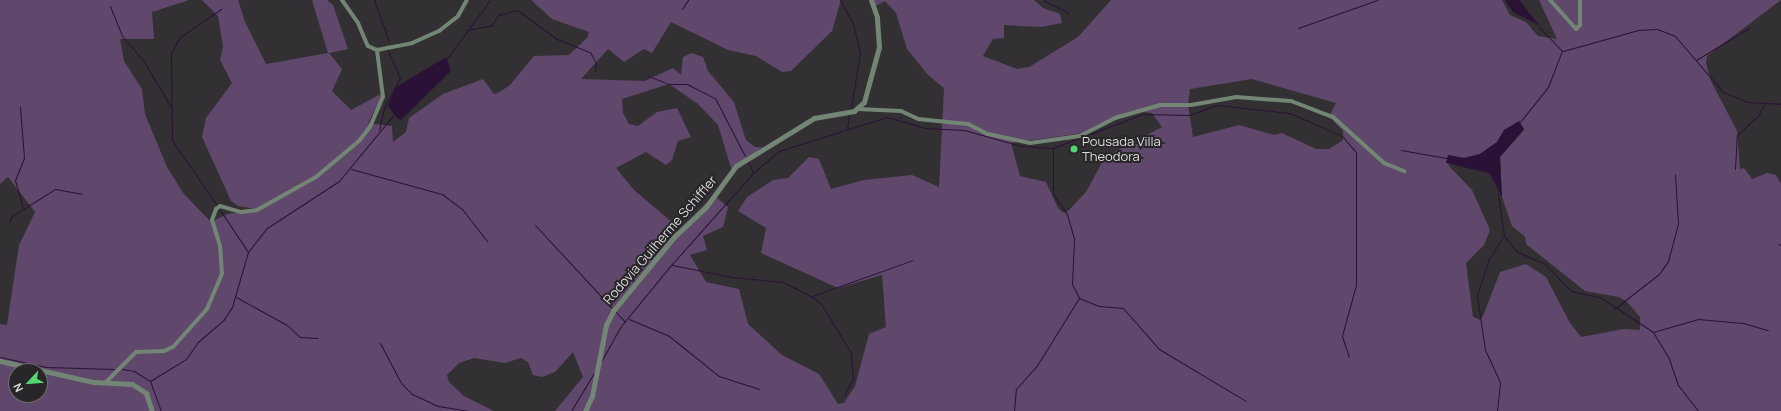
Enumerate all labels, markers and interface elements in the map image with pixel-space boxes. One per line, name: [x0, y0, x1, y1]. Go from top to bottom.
place label: Pousada Villa Theodora: [1082, 134, 1161, 165]
marker: Pousada Villa Theodora: [1069, 144, 1079, 154]
street label: Rodovia Guilherme Schiffler: [600, 173, 720, 307]
north arrow: [8, 363, 48, 403]
text: N: [9, 381, 26, 395]

